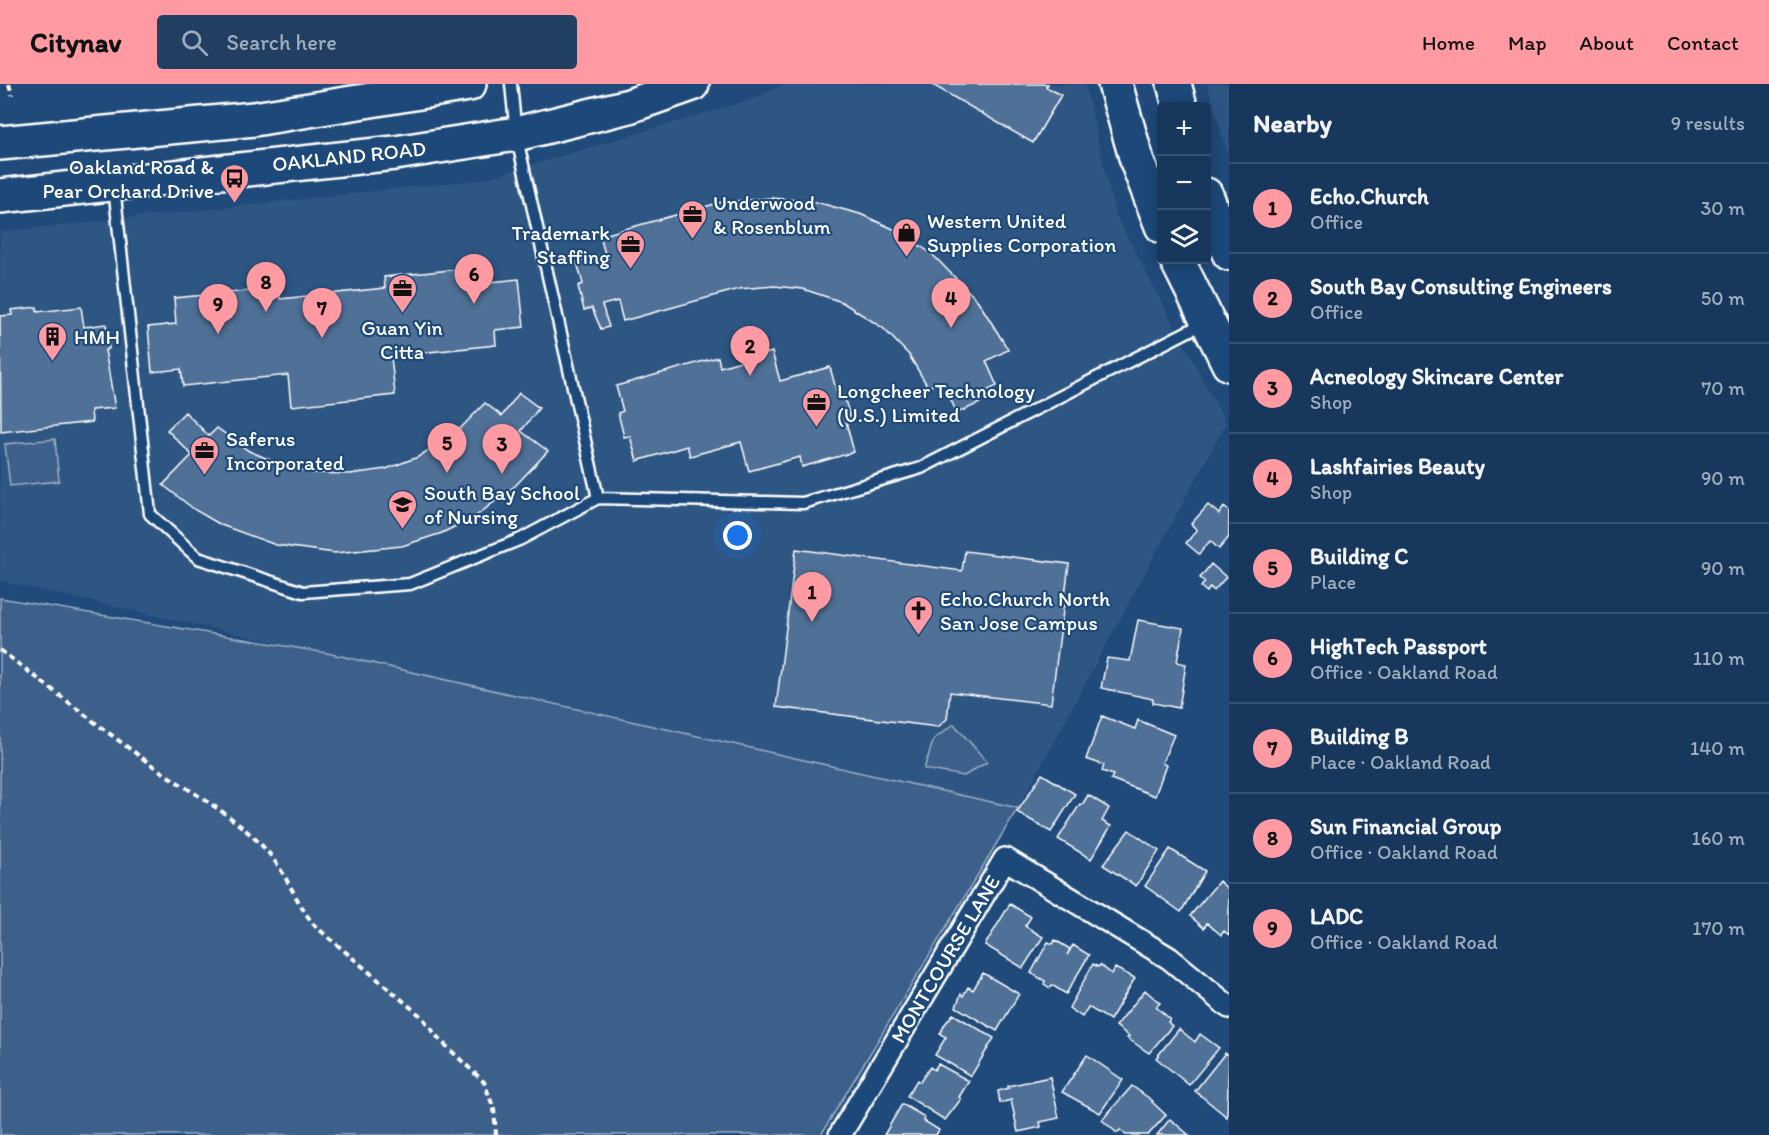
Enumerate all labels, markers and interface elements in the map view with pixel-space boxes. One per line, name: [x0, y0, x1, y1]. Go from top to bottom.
search box: [157, 15, 577, 69]
text: Citynav: [30, 25, 121, 59]
icon: search: [178, 26, 211, 59]
text: Search here: [226, 29, 337, 56]
text: Home: [1422, 30, 1475, 55]
text: Map: [1508, 30, 1547, 55]
text: About: [1580, 30, 1634, 55]
text: Contact: [1667, 30, 1739, 55]
map controls: [1157, 102, 1211, 264]
button: +: [1157, 102, 1211, 156]
text: Nearby: [1253, 107, 1332, 139]
text: 9 results: [1671, 111, 1745, 135]
street label: OAKLAND ROAD: [271, 135, 427, 177]
place label: Oakland Road & Pear Orchard Drive: [42, 154, 214, 203]
button: −: [1157, 156, 1211, 210]
bus stop icon: Oakland Road & Pear Orchard Drive: [219, 162, 251, 204]
text: Echo.Church: [1310, 183, 1429, 210]
place label: Underwood & Rosenblum: [713, 190, 831, 239]
text: 1: [1268, 196, 1277, 220]
text: 30 m: [1700, 196, 1745, 220]
office icon: Underwood & Rosenblum: [676, 198, 708, 240]
place label: Western United Supplies Corporation: [927, 208, 1116, 257]
button: layers: [1157, 210, 1211, 264]
text: Office: [1310, 210, 1363, 234]
shop icon: Western United Supplies Corporation: [890, 216, 922, 258]
place label: Trademark Staffing: [512, 220, 610, 269]
office icon: Trademark Staffing: [615, 228, 647, 270]
pin: 6: [454, 254, 494, 304]
pin: 8: [246, 262, 286, 312]
office icon: Guan Yin Citta: [386, 272, 418, 314]
text: South Bay Consulting Engineers: [1310, 273, 1612, 300]
pin: 4: [932, 278, 970, 328]
pin: 9: [198, 284, 238, 334]
text: 2: [1267, 286, 1278, 310]
text: 50 m: [1701, 286, 1745, 310]
pin: 7: [302, 288, 342, 338]
text: Office: [1310, 300, 1363, 324]
place label: Guan Yin Citta: [361, 315, 443, 364]
building icon: HMH: [37, 320, 69, 362]
place label: HMH: [74, 324, 120, 349]
pin: 2: [730, 326, 770, 376]
text: Acneology Skincare Center: [1310, 363, 1563, 390]
text: 3: [1267, 376, 1278, 400]
text: 70 m: [1701, 376, 1745, 400]
place label: Longcheer Technology (U.S.) Limited: [837, 378, 1035, 427]
office icon: Longcheer Technology (U.S.) Limited: [800, 386, 832, 428]
text: Shop: [1310, 390, 1352, 414]
pin: 5: [428, 424, 466, 473]
pin: 3: [482, 424, 522, 474]
place label: Saferus Incorporated: [226, 426, 345, 475]
office icon: Saferus Incorporated: [189, 434, 221, 476]
text: Lashfairies Beauty: [1310, 453, 1485, 480]
text: 4: [1266, 466, 1279, 490]
text: 90 m: [1701, 466, 1745, 490]
place label: South Bay School of Nursing: [424, 480, 580, 529]
text: Shop: [1310, 480, 1352, 504]
school or university icon: South Bay School of Nursing: [387, 488, 419, 530]
your location: [723, 521, 752, 550]
text: Building C: [1310, 543, 1408, 570]
text: 5: [1267, 556, 1278, 580]
text: 90 m: [1701, 556, 1745, 580]
text: Place: [1310, 570, 1356, 594]
pin: 1: [792, 572, 832, 622]
place label: Echo.Church North San Jose Campus: [940, 586, 1110, 635]
church icon: Echo.Church North San Jose Campus: [903, 594, 935, 636]
text: HighTech Passport: [1310, 633, 1487, 660]
text: 6: [1267, 646, 1278, 670]
text: 110 m: [1693, 646, 1745, 670]
text: Office · Oakland Road: [1310, 660, 1498, 684]
text: Building B: [1310, 723, 1409, 750]
text: 7: [1268, 736, 1277, 760]
text: 140 m: [1690, 736, 1745, 760]
text: Place · Oakland Road: [1310, 750, 1491, 774]
text: Sun Financial Group: [1310, 813, 1501, 840]
text: 8: [1267, 826, 1278, 850]
text: 160 m: [1692, 826, 1745, 850]
text: Office · Oakland Road: [1310, 840, 1498, 864]
street label: MONTCOURSE LANE: [885, 871, 1005, 1047]
text: LADC: [1310, 903, 1363, 930]
text: 9: [1267, 916, 1278, 940]
text: 170 m: [1692, 916, 1745, 940]
text: Office · Oakland Road: [1310, 930, 1498, 954]

